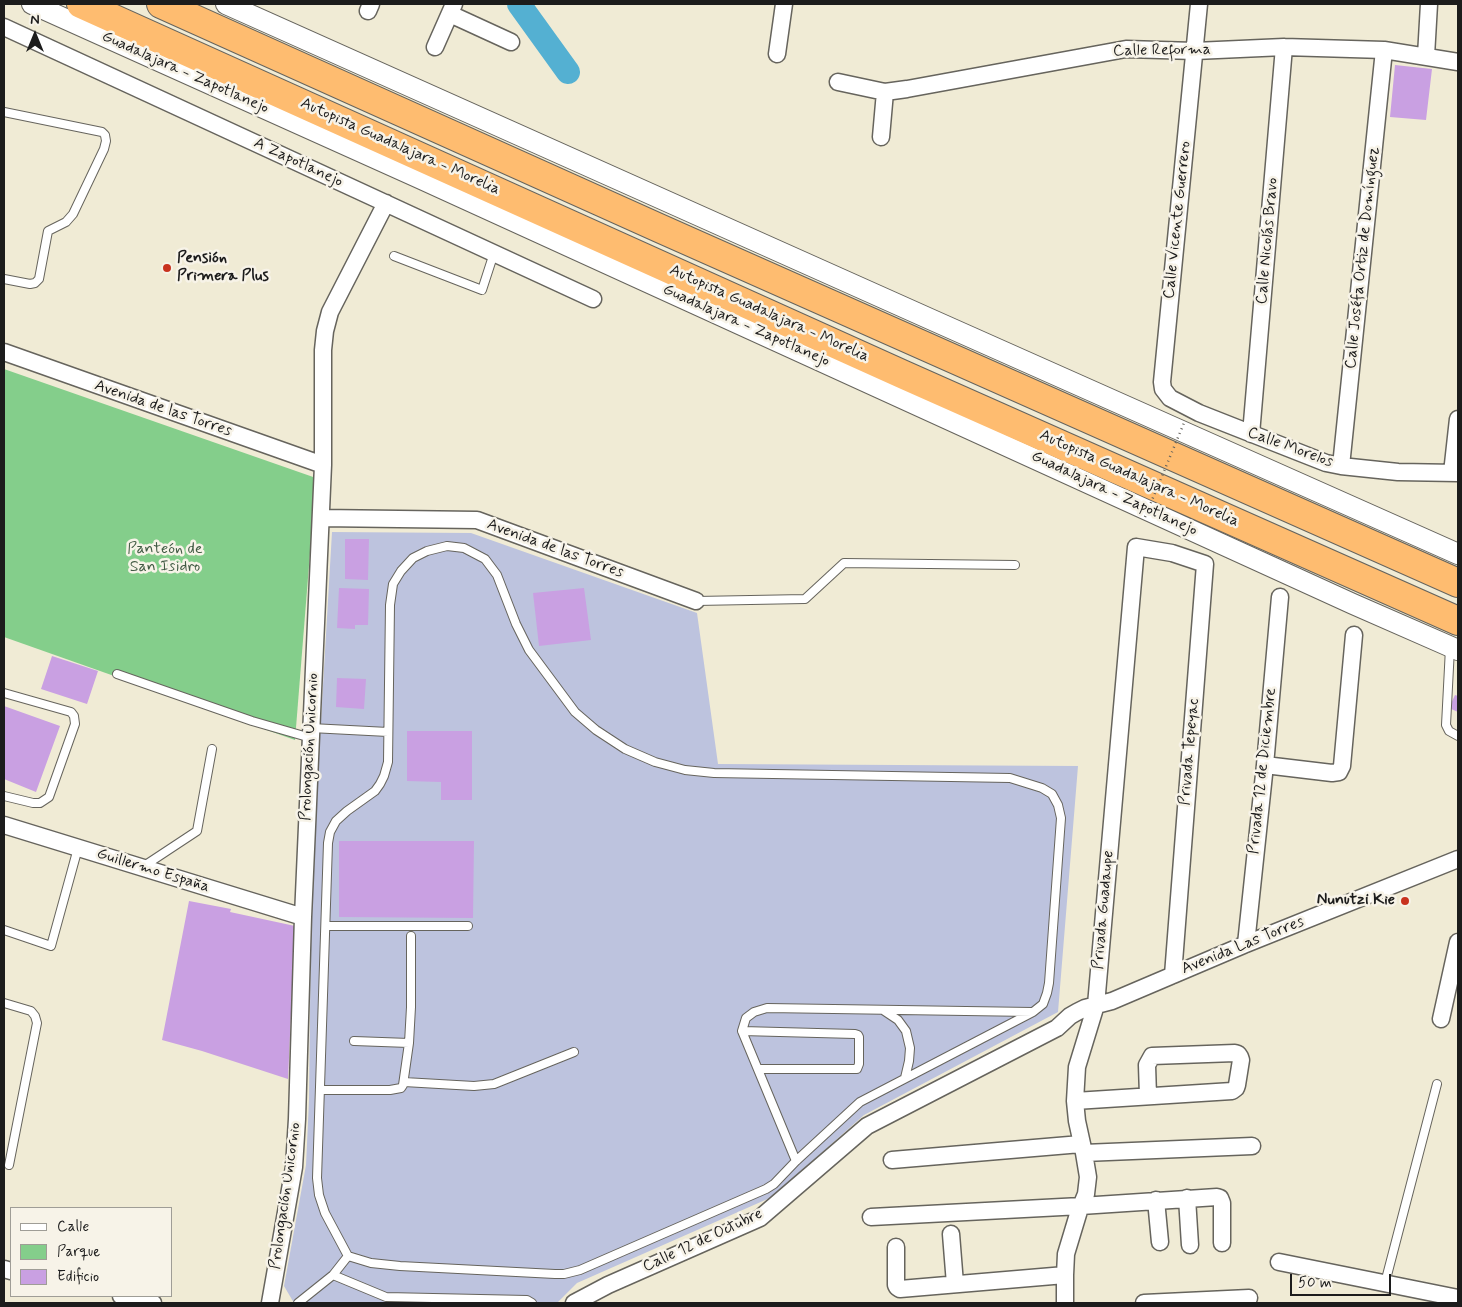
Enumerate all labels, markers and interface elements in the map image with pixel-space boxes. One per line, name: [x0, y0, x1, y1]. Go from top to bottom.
north arrow: [10, 10, 60, 60]
text: N: [30, 11, 40, 29]
street label: Guadalajara - Zapotlanejo: [98, 27, 272, 119]
street label: Calle Reforma: [1113, 41, 1211, 61]
street label: Autopista Guadalajara - Morelia: [297, 94, 503, 200]
street label: A Zapotlanejo: [250, 134, 346, 192]
street label: Calle Vicente Guerrero: [1160, 140, 1196, 300]
street label: Calle Joséfa Ortiz de Domínguez: [1342, 146, 1384, 370]
street label: Calle Nicolás Bravo: [1253, 177, 1283, 305]
place label: Pensión Primera Plus: [177, 249, 269, 287]
street label: Autopista Guadalajara - Morelia: [666, 261, 872, 367]
marker: Pensión Primera Plus: [161, 262, 173, 274]
street label: Guadalajara - Zapotlanejo: [659, 280, 833, 372]
street label: Avenida de las Torres: [92, 376, 234, 442]
street label: Calle Morelos: [1245, 424, 1335, 472]
street label: Autopista Guadalajara - Morelia: [1036, 426, 1242, 532]
street label: Guadalajara - Zapotlanejo: [1028, 447, 1200, 541]
street label: Avenida de las Torres: [484, 515, 626, 583]
park label: Panteón de San Isidro: [127, 540, 203, 578]
street label: Prolongación Unicornio: [297, 673, 323, 821]
street label: Privada 12 de Diciembre: [1245, 687, 1281, 855]
street label: Privada Tepeyac: [1176, 698, 1204, 806]
street label: Guillermo España: [94, 845, 212, 897]
street label: Privada Guadaupe: [1089, 850, 1119, 970]
place label: Nunutzi Kie: [1317, 891, 1395, 911]
marker: Nunutzi Kie: [1399, 895, 1411, 907]
street label: Avenida Las Torres: [1179, 913, 1307, 979]
street label: Prolongación Unicornio: [266, 1121, 306, 1271]
street label: Calle 12 de Octubre: [640, 1205, 766, 1277]
legend: [10, 1207, 172, 1297]
text: Calle: [57, 1217, 89, 1237]
text: Parque: [57, 1242, 100, 1262]
scale bar: [1292, 1264, 1393, 1296]
text: Edificio: [57, 1267, 99, 1287]
text: 50 m: [1298, 1273, 1332, 1293]

